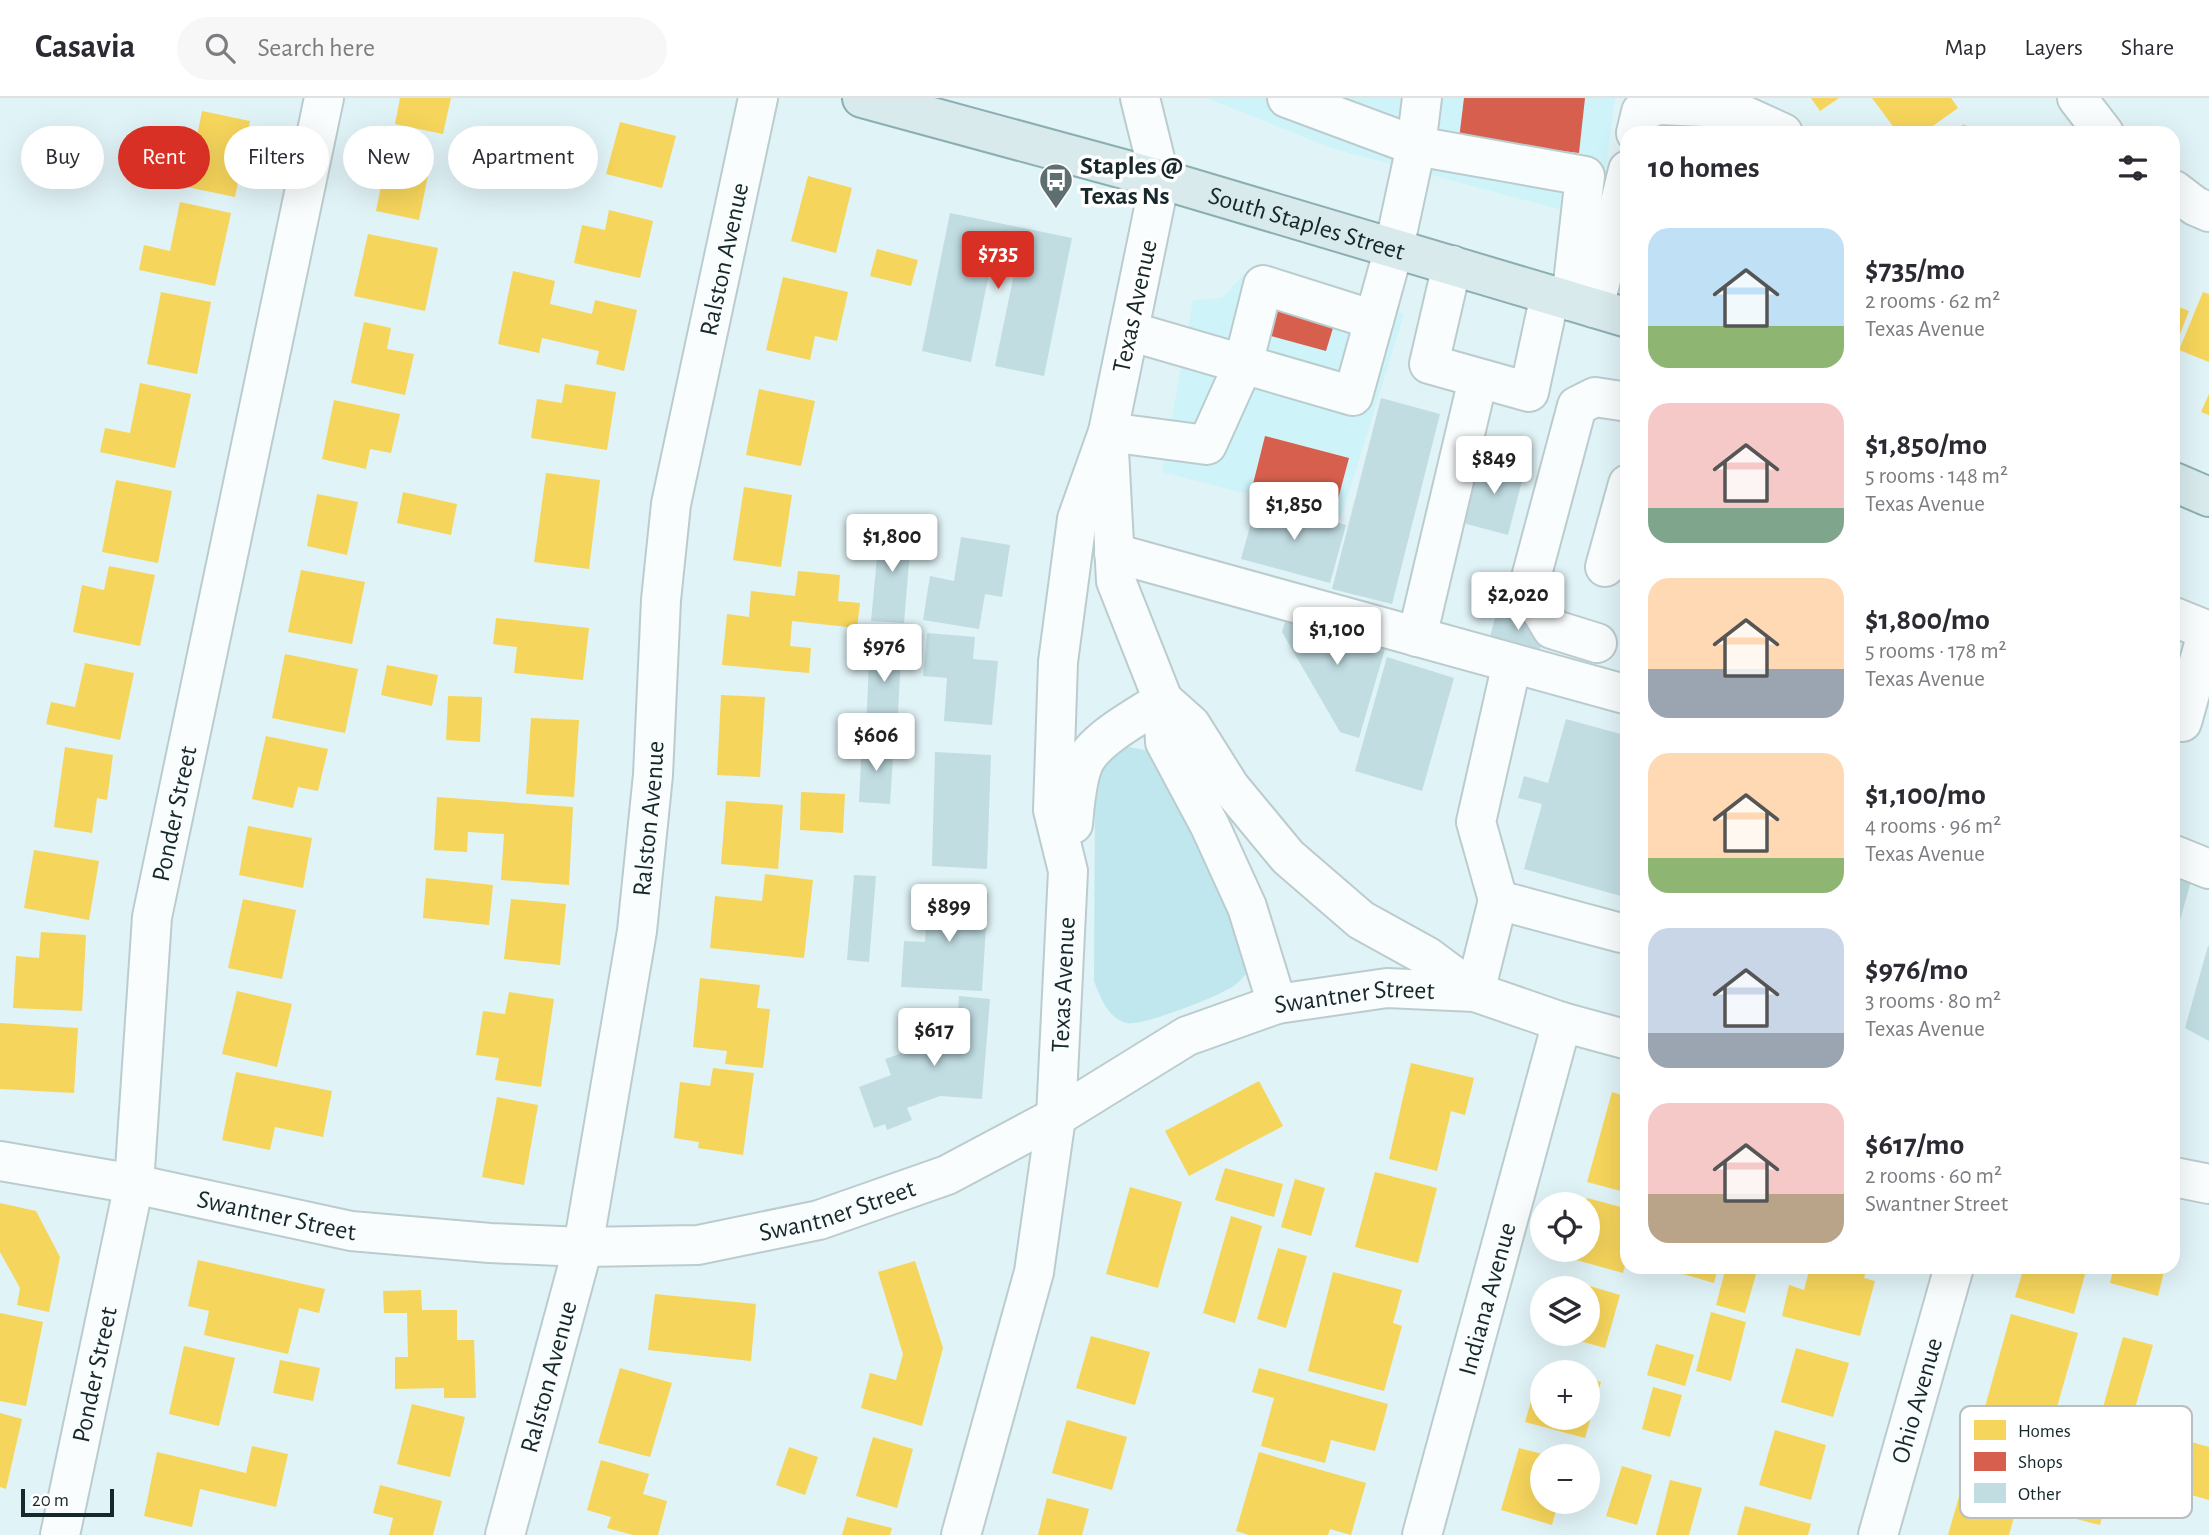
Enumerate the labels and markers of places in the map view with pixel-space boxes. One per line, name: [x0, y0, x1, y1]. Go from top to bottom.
place label: Staples @ Texas Ns: [1080, 153, 1183, 209]
bus stop icon: Staples @ Texas Ns: [1037, 161, 1075, 210]
pin: $735: [957, 232, 1039, 291]
pin: $849: [1453, 436, 1535, 496]
pin: $1,850: [1237, 482, 1351, 542]
pin: $1,800: [835, 514, 949, 574]
pin: $2,020: [1461, 573, 1575, 632]
pin: $1,100: [1280, 608, 1394, 667]
pin: $976: [843, 624, 925, 684]
pin: $606: [835, 714, 917, 773]
pin: $899: [908, 884, 990, 944]
pin: $617: [893, 1009, 975, 1068]

